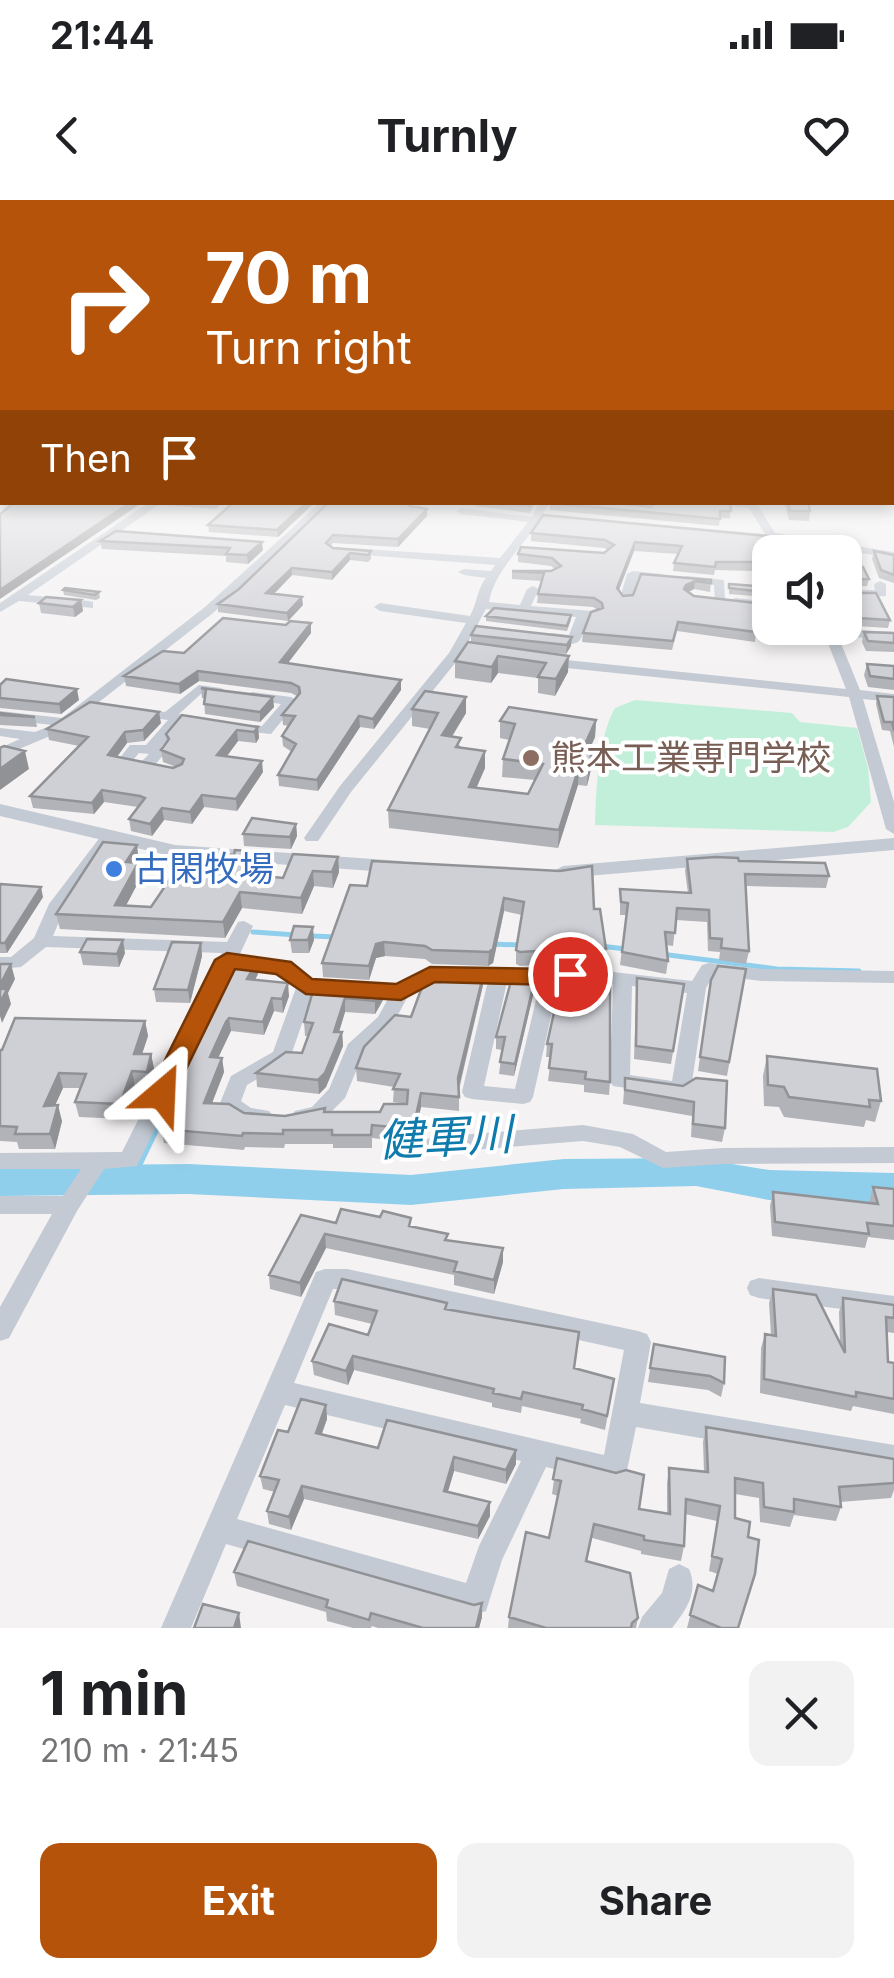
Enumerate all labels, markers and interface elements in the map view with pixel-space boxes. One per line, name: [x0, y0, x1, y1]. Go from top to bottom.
text: 21:44: [50, 12, 154, 58]
icon: back: [40, 108, 95, 163]
text: Turnly: [376, 108, 518, 163]
icon: heart: [799, 108, 854, 163]
text: 70 m: [205, 235, 372, 320]
icon: right: [40, 240, 170, 370]
text: Turn right: [205, 320, 412, 375]
icon: arrive: [152, 430, 207, 485]
text: Then: [40, 435, 132, 481]
map controls: [752, 535, 862, 645]
button: sound: [752, 535, 862, 645]
place label: 熊本工業専門学校: [551, 736, 831, 778]
marker: 熊本工業専門学校: [520, 747, 542, 769]
place label: 古閑牧場: [134, 847, 274, 889]
marker: 古閑牧場: [103, 858, 125, 880]
pin: [528, 932, 613, 1017]
icon: arrive: [543, 947, 598, 1002]
position arrow: [110, 1042, 214, 1146]
water label: 健軍川: [376, 1105, 518, 1167]
text: 1 min: [40, 1657, 188, 1729]
button: close: [749, 1661, 854, 1766]
text: 210 m · 21:45: [40, 1731, 239, 1770]
button: Exit: [40, 1843, 437, 1958]
button: Share: [457, 1843, 854, 1958]

